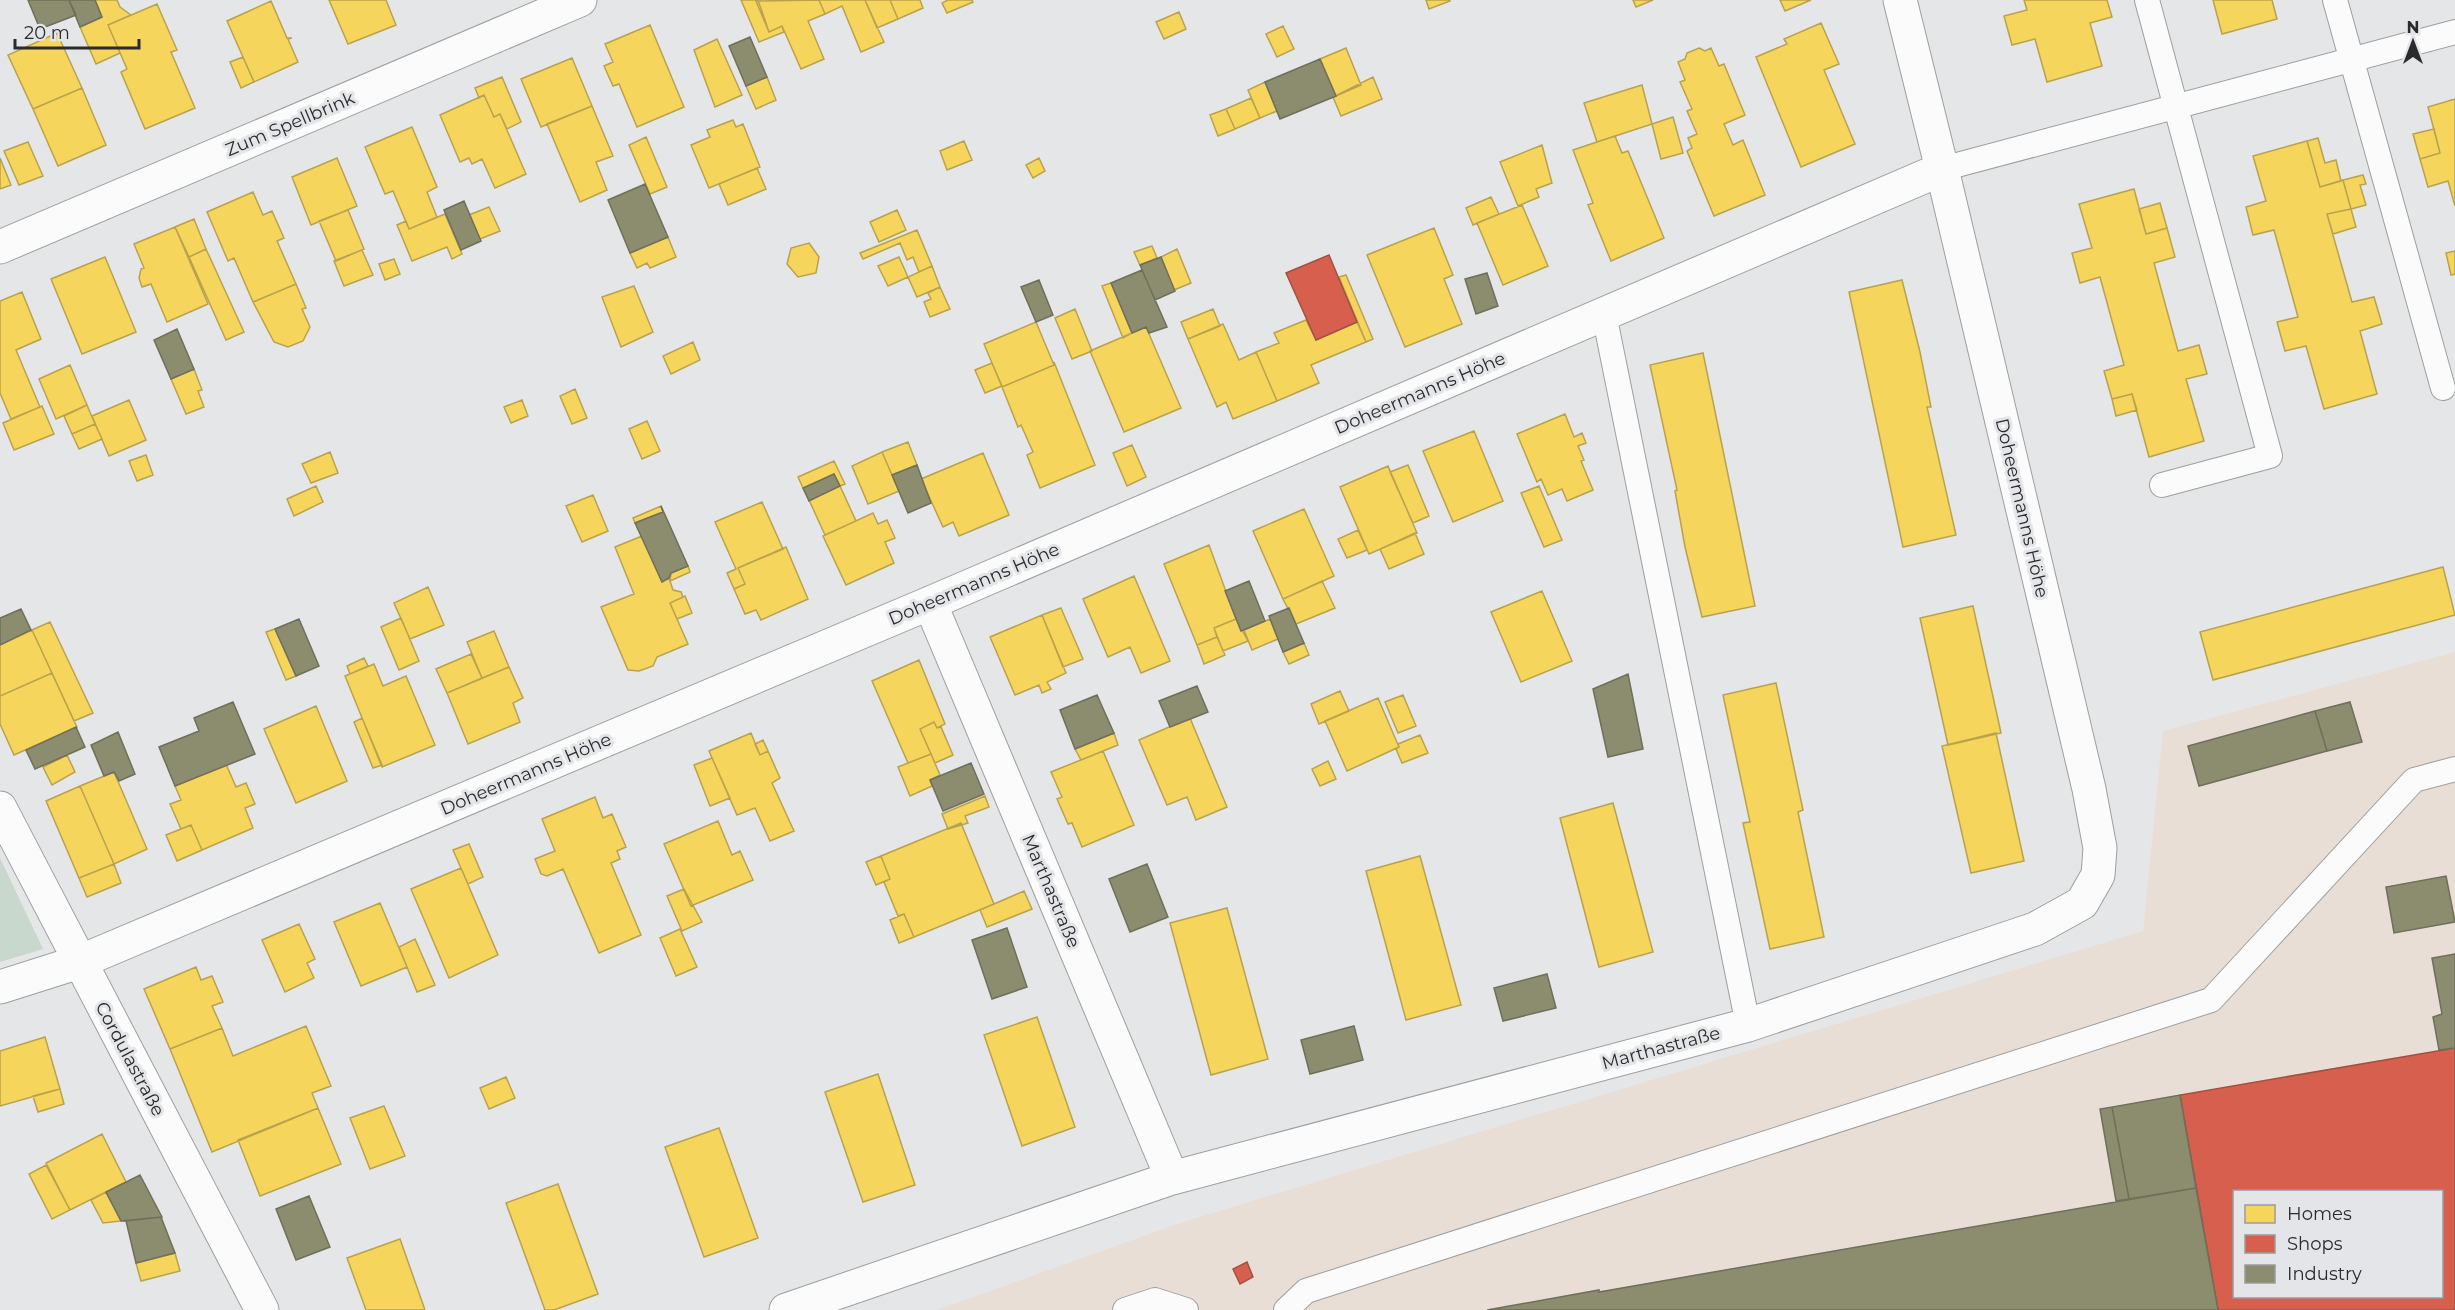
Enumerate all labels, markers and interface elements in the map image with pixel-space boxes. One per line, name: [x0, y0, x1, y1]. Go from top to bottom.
scale bar: [15, 12, 140, 50]
north arrow: [2383, 12, 2443, 72]
text: N: [2407, 18, 2419, 37]
text: 20 m: [24, 22, 70, 44]
street label: Zum Spellbrink: [222, 87, 358, 161]
street label: Doheermanns Höhe: [1331, 347, 1509, 439]
street label: Doheermanns Höhe: [1991, 416, 2053, 600]
street label: Doheermanns Höhe: [885, 538, 1063, 630]
street label: Doheermanns Höhe: [437, 728, 615, 820]
street label: Marthastraße: [1017, 831, 1085, 951]
street label: Cordulastraße: [91, 998, 169, 1120]
street label: Marthastraße: [1599, 1022, 1723, 1074]
legend: [2233, 1190, 2443, 1298]
text: Homes: [2287, 1203, 2352, 1225]
text: Shops: [2287, 1233, 2343, 1255]
text: Industry: [2287, 1263, 2362, 1285]

